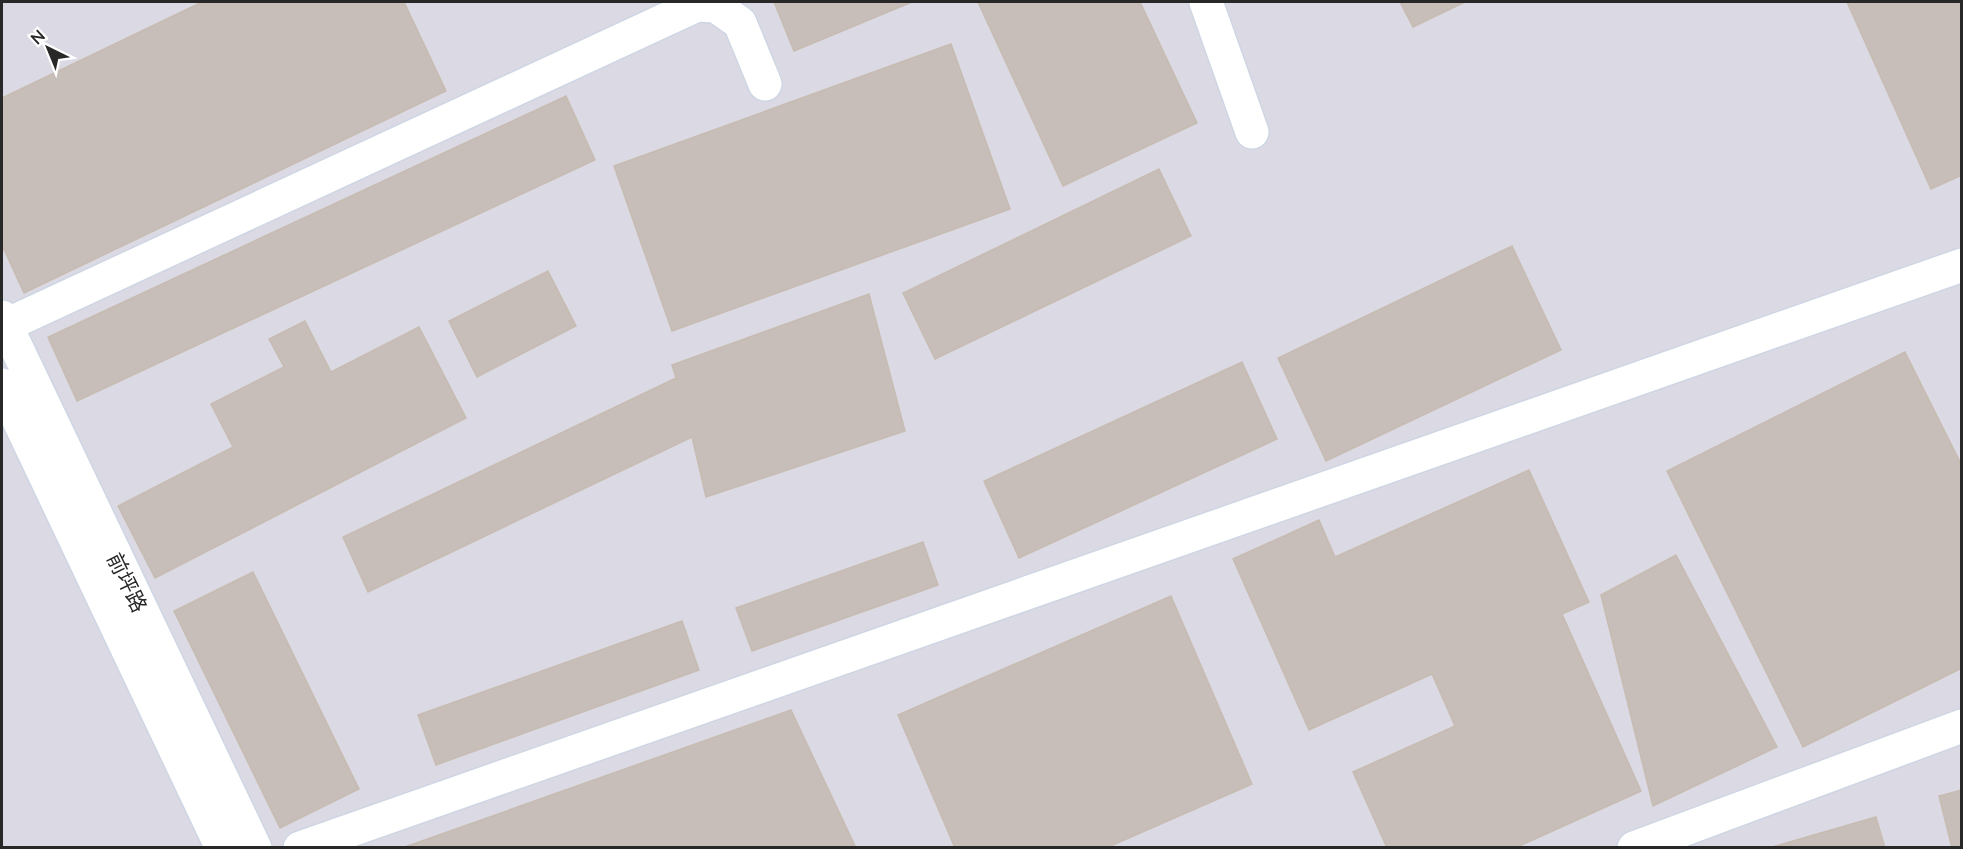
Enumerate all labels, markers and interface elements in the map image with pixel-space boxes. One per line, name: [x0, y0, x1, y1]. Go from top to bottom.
north arrow: [18, 18, 78, 78]
text: N: [26, 26, 48, 48]
street label: 前坪路: [103, 548, 153, 616]

